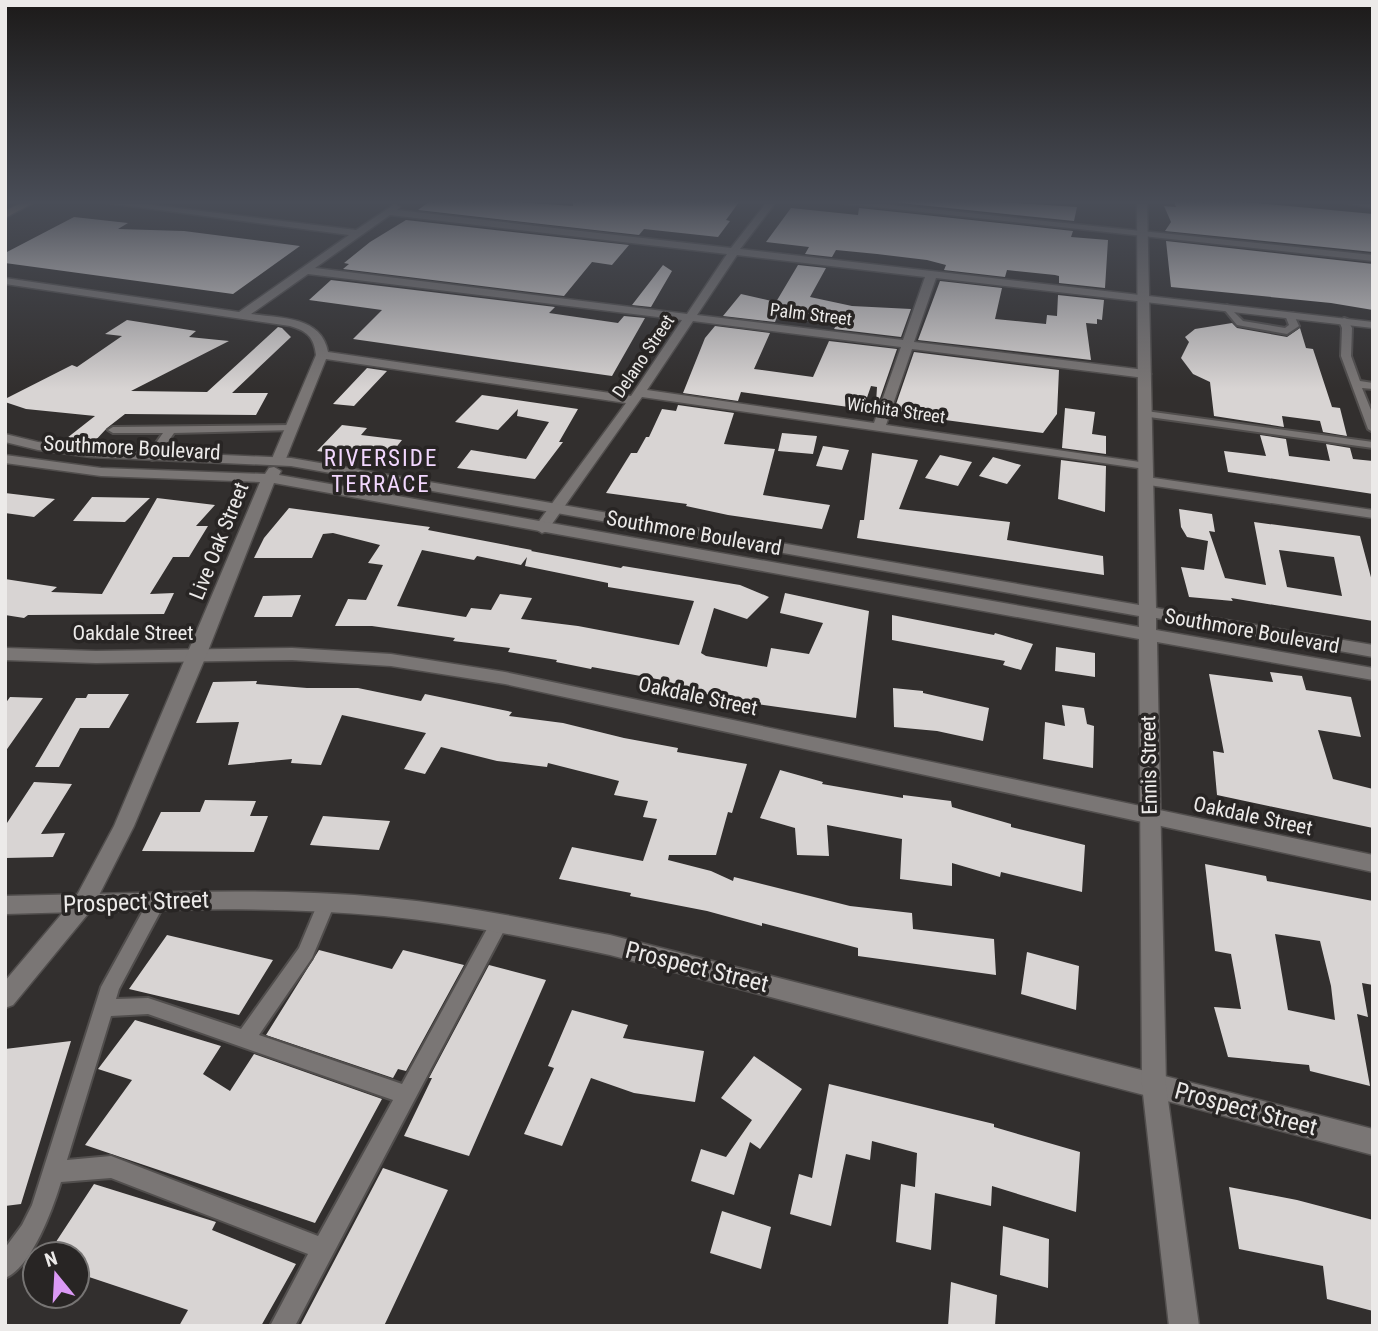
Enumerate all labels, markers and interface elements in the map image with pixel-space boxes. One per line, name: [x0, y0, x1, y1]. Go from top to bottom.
street label: Palm Street: [769, 299, 853, 329]
street label: Delano Street: [608, 311, 678, 401]
street label: Wichita Street: [845, 393, 947, 427]
street label: Southmore Boulevard: [43, 431, 221, 465]
district label: RIVERSIDE TERRACE: [324, 445, 438, 498]
street label: Live Oak Street: [185, 479, 253, 603]
street label: Southmore Boulevard: [605, 506, 783, 560]
street label: Southmore Boulevard: [1163, 604, 1341, 658]
street label: Oakdale Street: [72, 621, 194, 645]
street label: Oakdale Street: [636, 672, 760, 720]
street label: Ennis Street: [1136, 715, 1162, 815]
street label: Oakdale Street: [1191, 792, 1315, 840]
street label: Prospect Street: [62, 885, 210, 919]
street label: Prospect Street: [623, 936, 771, 998]
street label: Prospect Street: [1172, 1077, 1320, 1141]
north arrow: [21, 1240, 91, 1310]
text: N: [42, 1247, 60, 1272]

